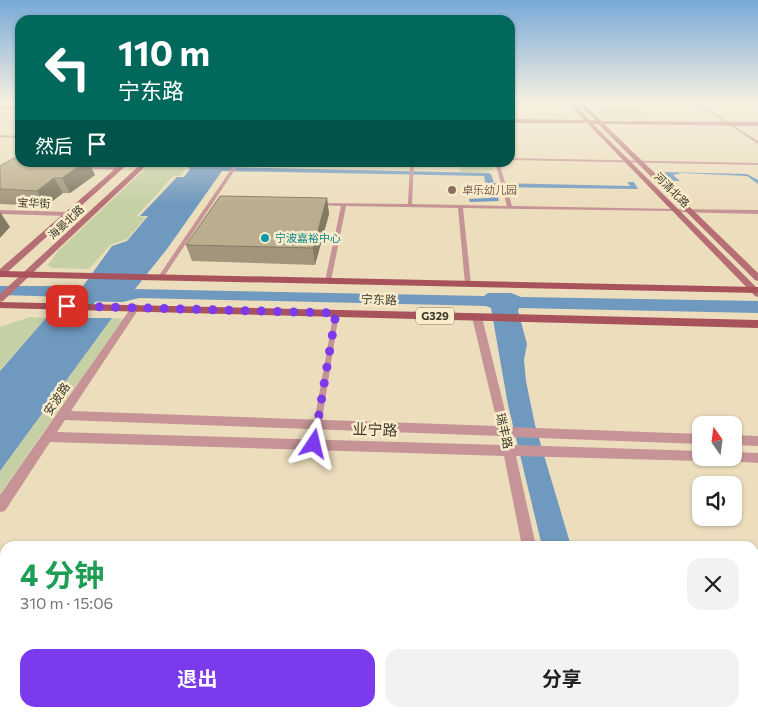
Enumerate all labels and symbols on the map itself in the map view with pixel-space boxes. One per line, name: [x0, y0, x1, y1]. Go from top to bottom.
street label: 河清北路: [652, 169, 693, 210]
place label: 卓乐幼儿园: [462, 183, 517, 196]
marker: 卓乐幼儿园: [446, 184, 458, 196]
street label: 宝华街: [17, 195, 51, 210]
street label: 海晏北路: [45, 202, 86, 241]
place label: 宁波嘉裕中心: [275, 231, 341, 244]
marker: 宁波嘉裕中心: [259, 232, 271, 244]
pin: [46, 285, 88, 327]
street label: 宁东路: [361, 291, 397, 307]
road number: G329: [416, 308, 454, 324]
street label: 安波路: [40, 380, 72, 417]
street label: 瑞丰路: [494, 412, 516, 450]
north arrow: [692, 416, 742, 466]
position arrow: [287, 417, 339, 469]
street label: 业宁路: [352, 419, 398, 439]

